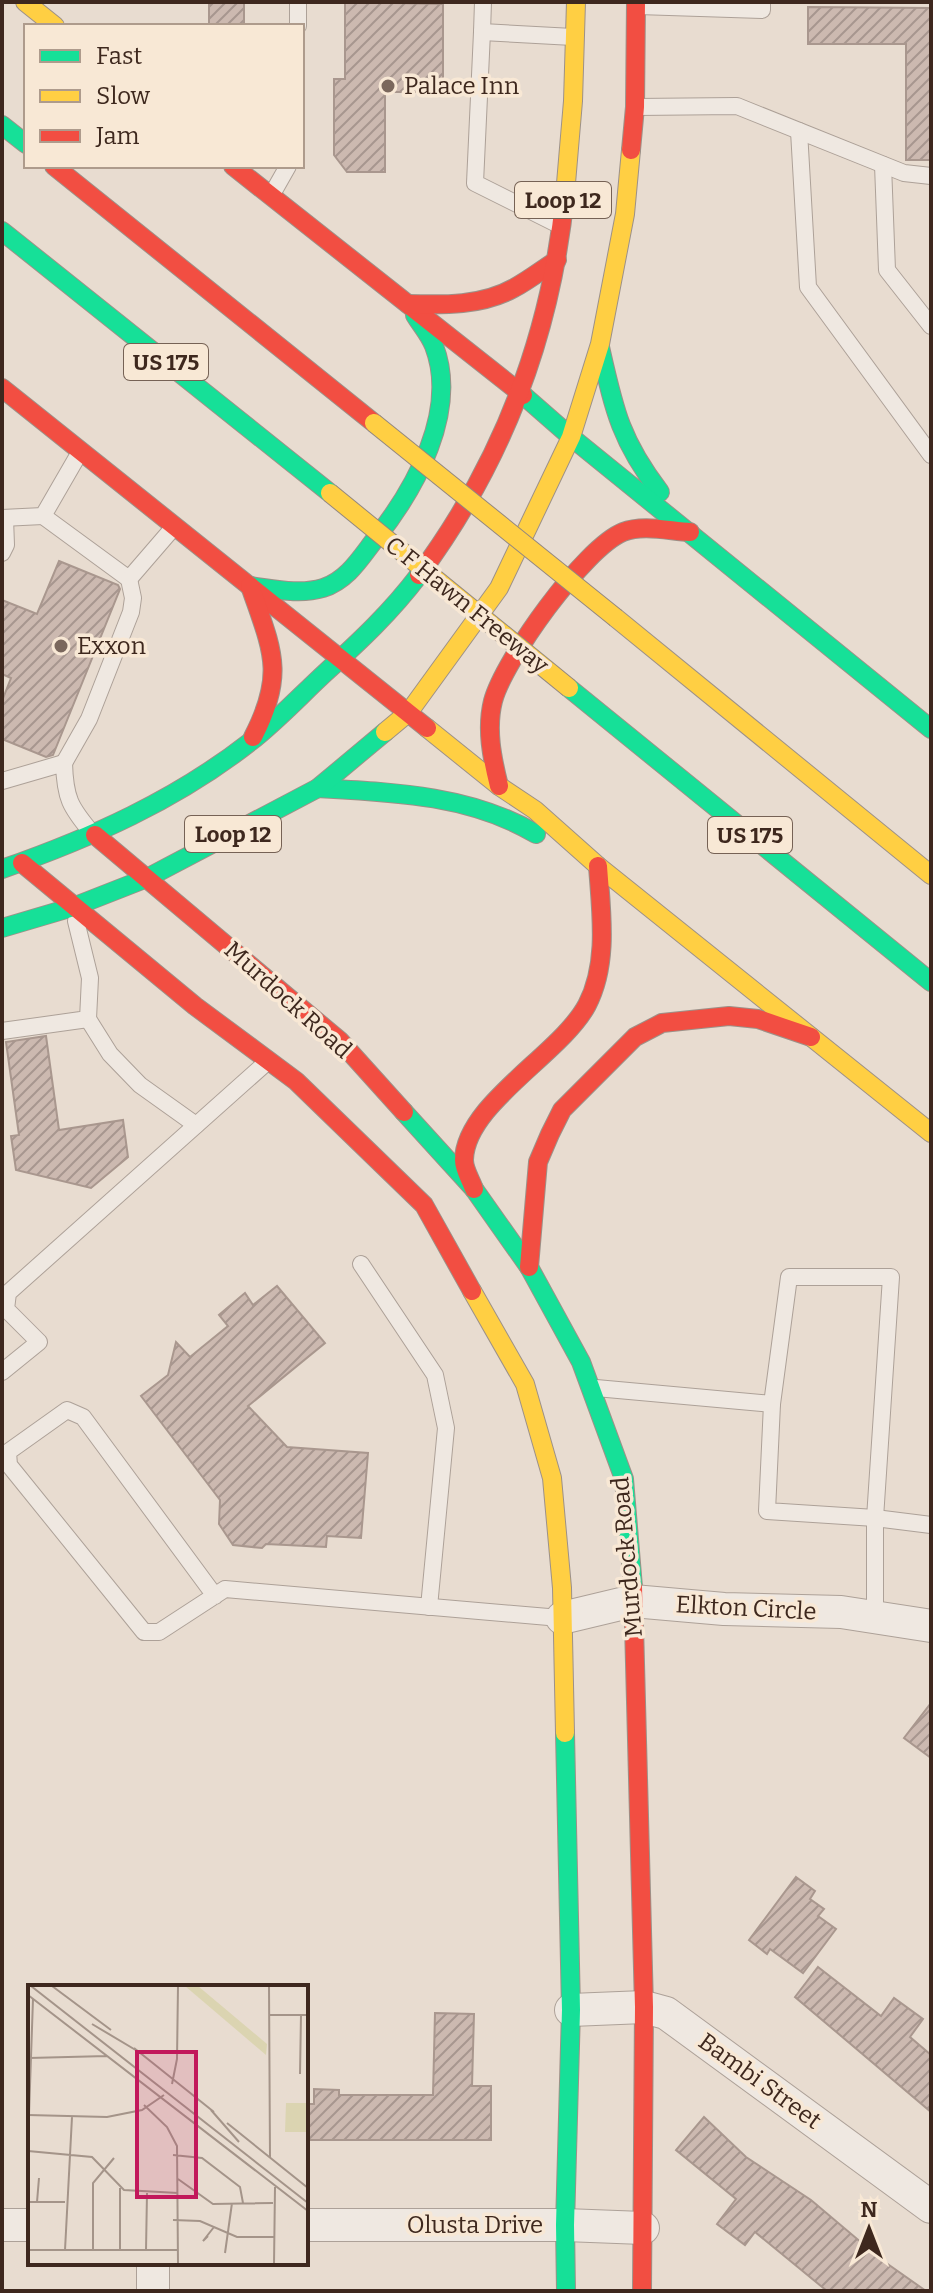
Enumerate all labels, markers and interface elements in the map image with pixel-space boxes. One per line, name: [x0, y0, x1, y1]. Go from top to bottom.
legend: [24, 24, 304, 168]
text: Fast: [96, 42, 142, 70]
place label: Palace Inn: [404, 72, 519, 100]
marker: Palace Inn: [379, 77, 397, 95]
text: Slow: [96, 82, 151, 110]
text: Jam: [95, 122, 140, 150]
road number: Loop 12: [515, 182, 611, 218]
road number: US 175: [124, 344, 208, 380]
street label: C F Hawn Freeway: [380, 531, 554, 680]
place label: Exxon: [77, 632, 146, 660]
marker: Exxon: [52, 637, 70, 655]
road number: Loop 12: [185, 816, 281, 852]
road number: US 175: [708, 817, 792, 853]
street label: Murdock Road: [219, 936, 357, 1064]
street label: Murdock Road: [606, 1476, 648, 1638]
street label: Elkton Circle: [675, 1590, 817, 1626]
inset map: [28, 1985, 308, 2265]
street label: Bambi Street: [693, 2027, 827, 2135]
north arrow: [829, 2189, 909, 2269]
text: N: [861, 2196, 878, 2223]
street label: Olusta Drive: [407, 2211, 543, 2239]

